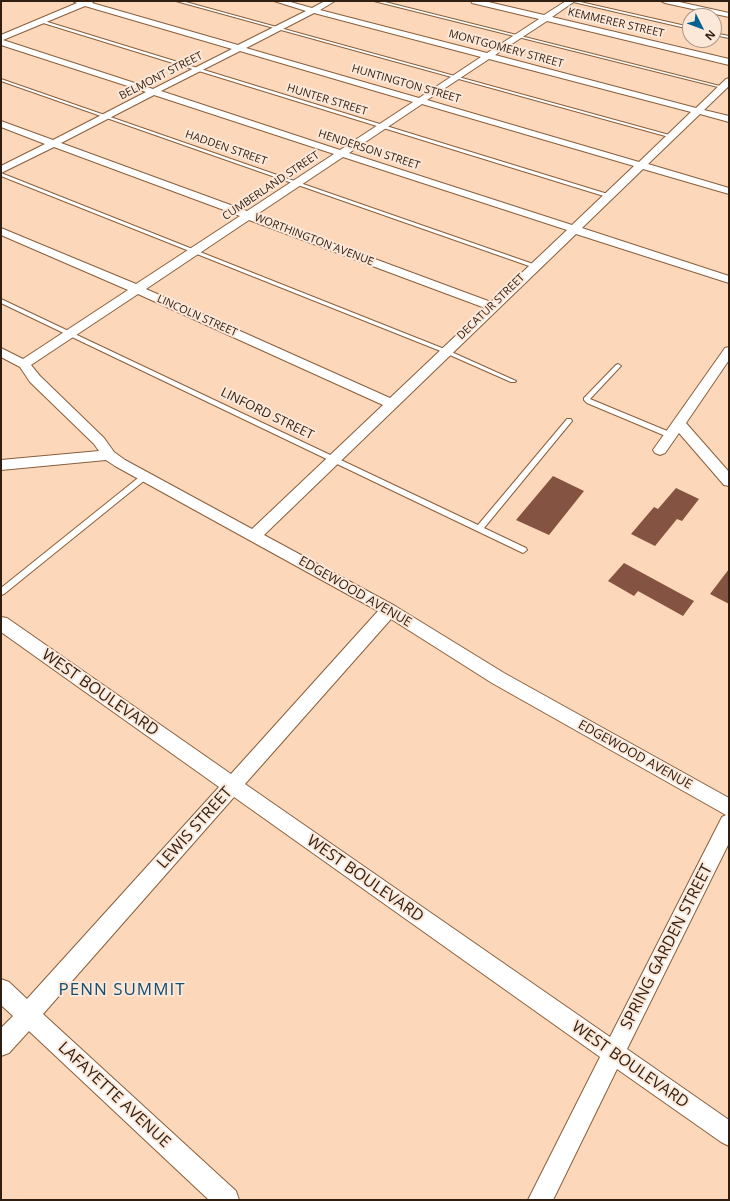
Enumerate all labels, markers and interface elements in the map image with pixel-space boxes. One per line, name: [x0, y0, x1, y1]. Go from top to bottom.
street label: KEMMERER STREET: [567, 5, 665, 41]
north arrow: [682, 8, 722, 48]
street label: MONTGOMERY STREET: [447, 27, 565, 71]
text: N: [702, 27, 719, 44]
street label: BELMONT STREET: [117, 49, 205, 103]
street label: HUNTINGTON STREET: [350, 62, 462, 106]
street label: HUNTER STREET: [285, 81, 369, 119]
street label: HENDERSON STREET: [316, 127, 422, 173]
street label: HADDEN STREET: [183, 128, 269, 168]
street label: CUMBERLAND STREET: [220, 149, 322, 223]
street label: WORTHINGTON AVENUE: [252, 211, 376, 269]
street label: DECATUR STREET: [454, 271, 528, 343]
street label: LINCOLN STREET: [155, 292, 239, 340]
street label: LINFORD STREET: [218, 385, 316, 443]
street label: EDGEWOOD AVENUE: [296, 553, 414, 631]
street label: WEST BOULEVARD: [38, 645, 162, 741]
street label: EDGEWOOD AVENUE: [575, 717, 695, 793]
street label: LEWIS STREET: [153, 783, 237, 873]
street label: WEST BOULEVARD: [303, 831, 427, 927]
street label: SPRING GARDEN STREET: [617, 861, 717, 1033]
district label: PENN SUMMIT: [58, 980, 186, 1000]
street label: WEST BOULEVARD: [568, 1017, 692, 1113]
street label: LAFAYETTE AVENUE: [54, 1038, 174, 1152]

